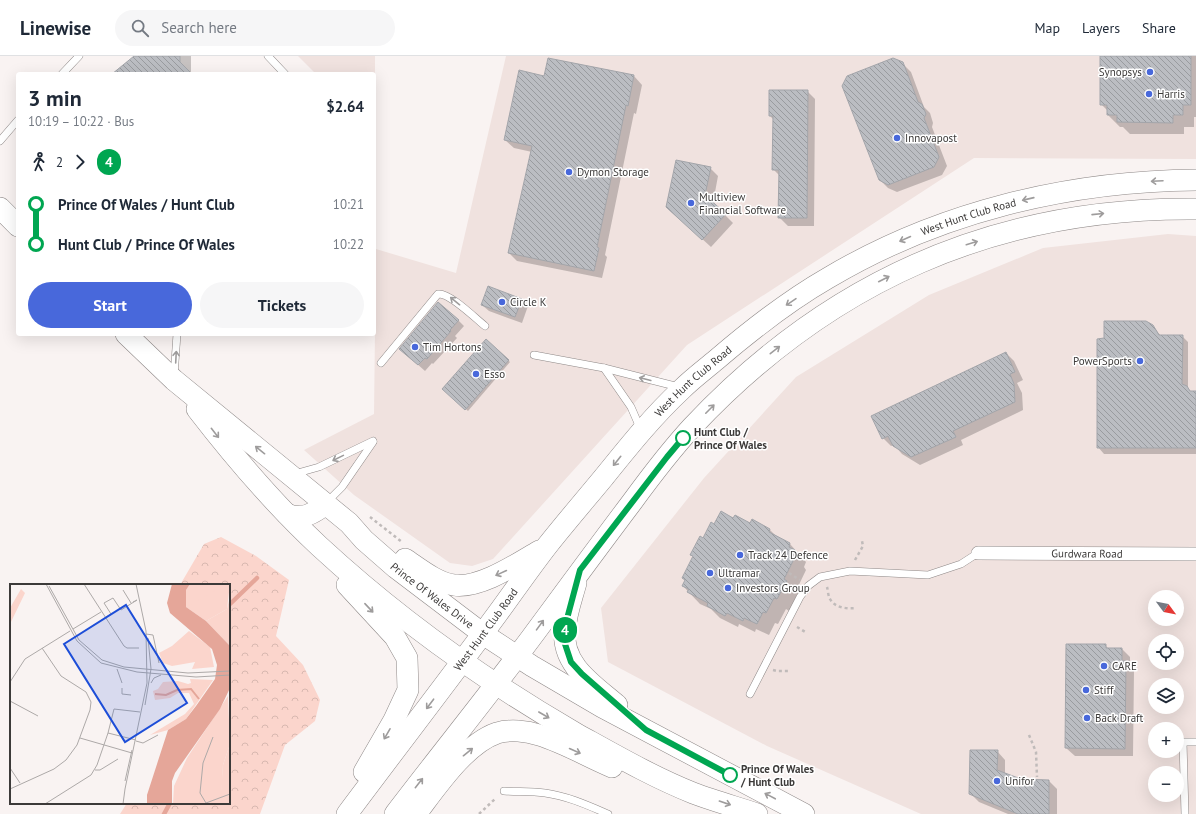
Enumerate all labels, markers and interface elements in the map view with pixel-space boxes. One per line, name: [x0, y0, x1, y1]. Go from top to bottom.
search box: [115, 10, 395, 46]
text: Linewise: [20, 16, 91, 40]
icon: search: [129, 17, 151, 39]
text: Search here: [161, 18, 237, 37]
text: Map: [1034, 19, 1060, 37]
text: Layers: [1082, 19, 1120, 37]
text: Share: [1142, 19, 1176, 37]
place label: Synopsys: [1099, 65, 1142, 79]
marker: Synopsys: [1145, 67, 1155, 77]
text: 3 min: [28, 84, 82, 112]
place label: Harris: [1157, 87, 1185, 101]
marker: Harris: [1144, 89, 1154, 99]
text: $2.64: [326, 97, 364, 116]
text: 10:19 – 10:22 · Bus: [28, 113, 134, 130]
place label: Innovapost: [905, 131, 957, 145]
marker: Innovapost: [892, 133, 902, 143]
icon: walk: [28, 151, 50, 173]
icon: forward: [69, 151, 91, 173]
text: 4: [105, 153, 113, 171]
text: 2: [56, 154, 63, 171]
place label: Dymon Storage: [577, 165, 649, 179]
marker: Dymon Storage: [564, 167, 574, 177]
one-way arrow: [1151, 178, 1164, 185]
place label: Multiview Financial Software: [699, 190, 787, 217]
text: Prince Of Wales / Hunt Club: [58, 195, 235, 214]
street label: West Hunt Club Road: [919, 195, 1018, 239]
text: 10:21: [333, 196, 364, 213]
one-way arrow: [1022, 196, 1035, 203]
marker: Multiview Financial Software: [686, 198, 696, 208]
one-way arrow: [1091, 211, 1104, 218]
text: Hunt Club / Prince Of Wales: [58, 235, 235, 254]
text: 10:22: [333, 236, 364, 253]
one-way arrow: [899, 236, 911, 243]
one-way arrow: [965, 239, 978, 246]
one-way arrow: [877, 275, 889, 282]
button: Start: [28, 282, 192, 328]
button: Tickets: [200, 282, 364, 328]
place label: Circle K: [510, 295, 547, 309]
one-way arrow: [449, 297, 460, 306]
marker: Circle K: [497, 297, 507, 307]
one-way arrow: [786, 298, 797, 306]
place label: Tim Hortons: [423, 340, 482, 354]
marker: Tim Hortons: [410, 342, 420, 352]
street label: West Hunt Club Road: [651, 343, 735, 419]
one-way arrow: [769, 345, 780, 354]
one-way arrow: [172, 351, 179, 364]
place label: PowerSports: [1073, 354, 1132, 368]
marker: PowerSports: [1135, 356, 1145, 366]
place label: Esso: [484, 367, 505, 381]
marker: Esso: [471, 369, 481, 379]
one-way arrow: [639, 374, 652, 382]
one-way arrow: [705, 404, 715, 414]
place label: Hunt Club / Prince Of Wales: [694, 425, 767, 452]
one-way arrow: [211, 428, 220, 439]
marker: Hunt Club / Prince Of Wales: [675, 430, 691, 446]
one-way arrow: [254, 446, 265, 454]
one-way arrow: [332, 455, 344, 462]
one-way arrow: [612, 456, 621, 467]
street label: Gurdwara Road: [1051, 546, 1123, 561]
place label: Track 24 Defence: [748, 548, 828, 562]
marker: Track 24 Defence: [735, 550, 745, 560]
street label: Prince Of Wales Drive: [388, 559, 477, 632]
place label: Ultramar: [718, 566, 760, 580]
marker: Ultramar: [705, 568, 715, 578]
one-way arrow: [495, 569, 507, 577]
place label: Investors Group: [736, 581, 810, 595]
marker: Investors Group: [723, 583, 733, 593]
inset map: [10, 584, 230, 804]
street label: West Hunt Club Road: [451, 585, 521, 673]
north arrow: [1148, 590, 1184, 626]
map controls: [1148, 590, 1184, 802]
one-way arrow: [364, 603, 374, 613]
line badge: 4: [552, 617, 578, 643]
one-way arrow: [536, 619, 544, 630]
text: 4: [561, 621, 569, 639]
button: locate: [1148, 634, 1184, 670]
place label: CARE: [1112, 659, 1137, 673]
marker: CARE: [1099, 661, 1109, 671]
button: layers: [1148, 678, 1184, 714]
place label: Stiff: [1094, 683, 1114, 697]
marker: Stiff: [1081, 685, 1091, 695]
one-way arrow: [426, 699, 434, 710]
one-way arrow: [538, 711, 550, 719]
place label: Back Draft: [1095, 711, 1143, 725]
marker: Back Draft: [1082, 713, 1092, 723]
button: +: [1148, 722, 1184, 758]
one-way arrow: [382, 728, 390, 740]
one-way arrow: [568, 747, 580, 755]
one-way arrow: [462, 748, 473, 757]
place label: Prince Of Wales / Hunt Club: [740, 762, 814, 789]
button: −: [1148, 766, 1184, 802]
marker: Prince Of Wales / Hunt Club: [722, 767, 738, 783]
place label: Unifor: [1005, 774, 1034, 788]
marker: Unifor: [992, 776, 1002, 786]
one-way arrow: [415, 778, 423, 789]
one-way arrow: [764, 791, 776, 799]
one-way arrow: [719, 800, 731, 808]

